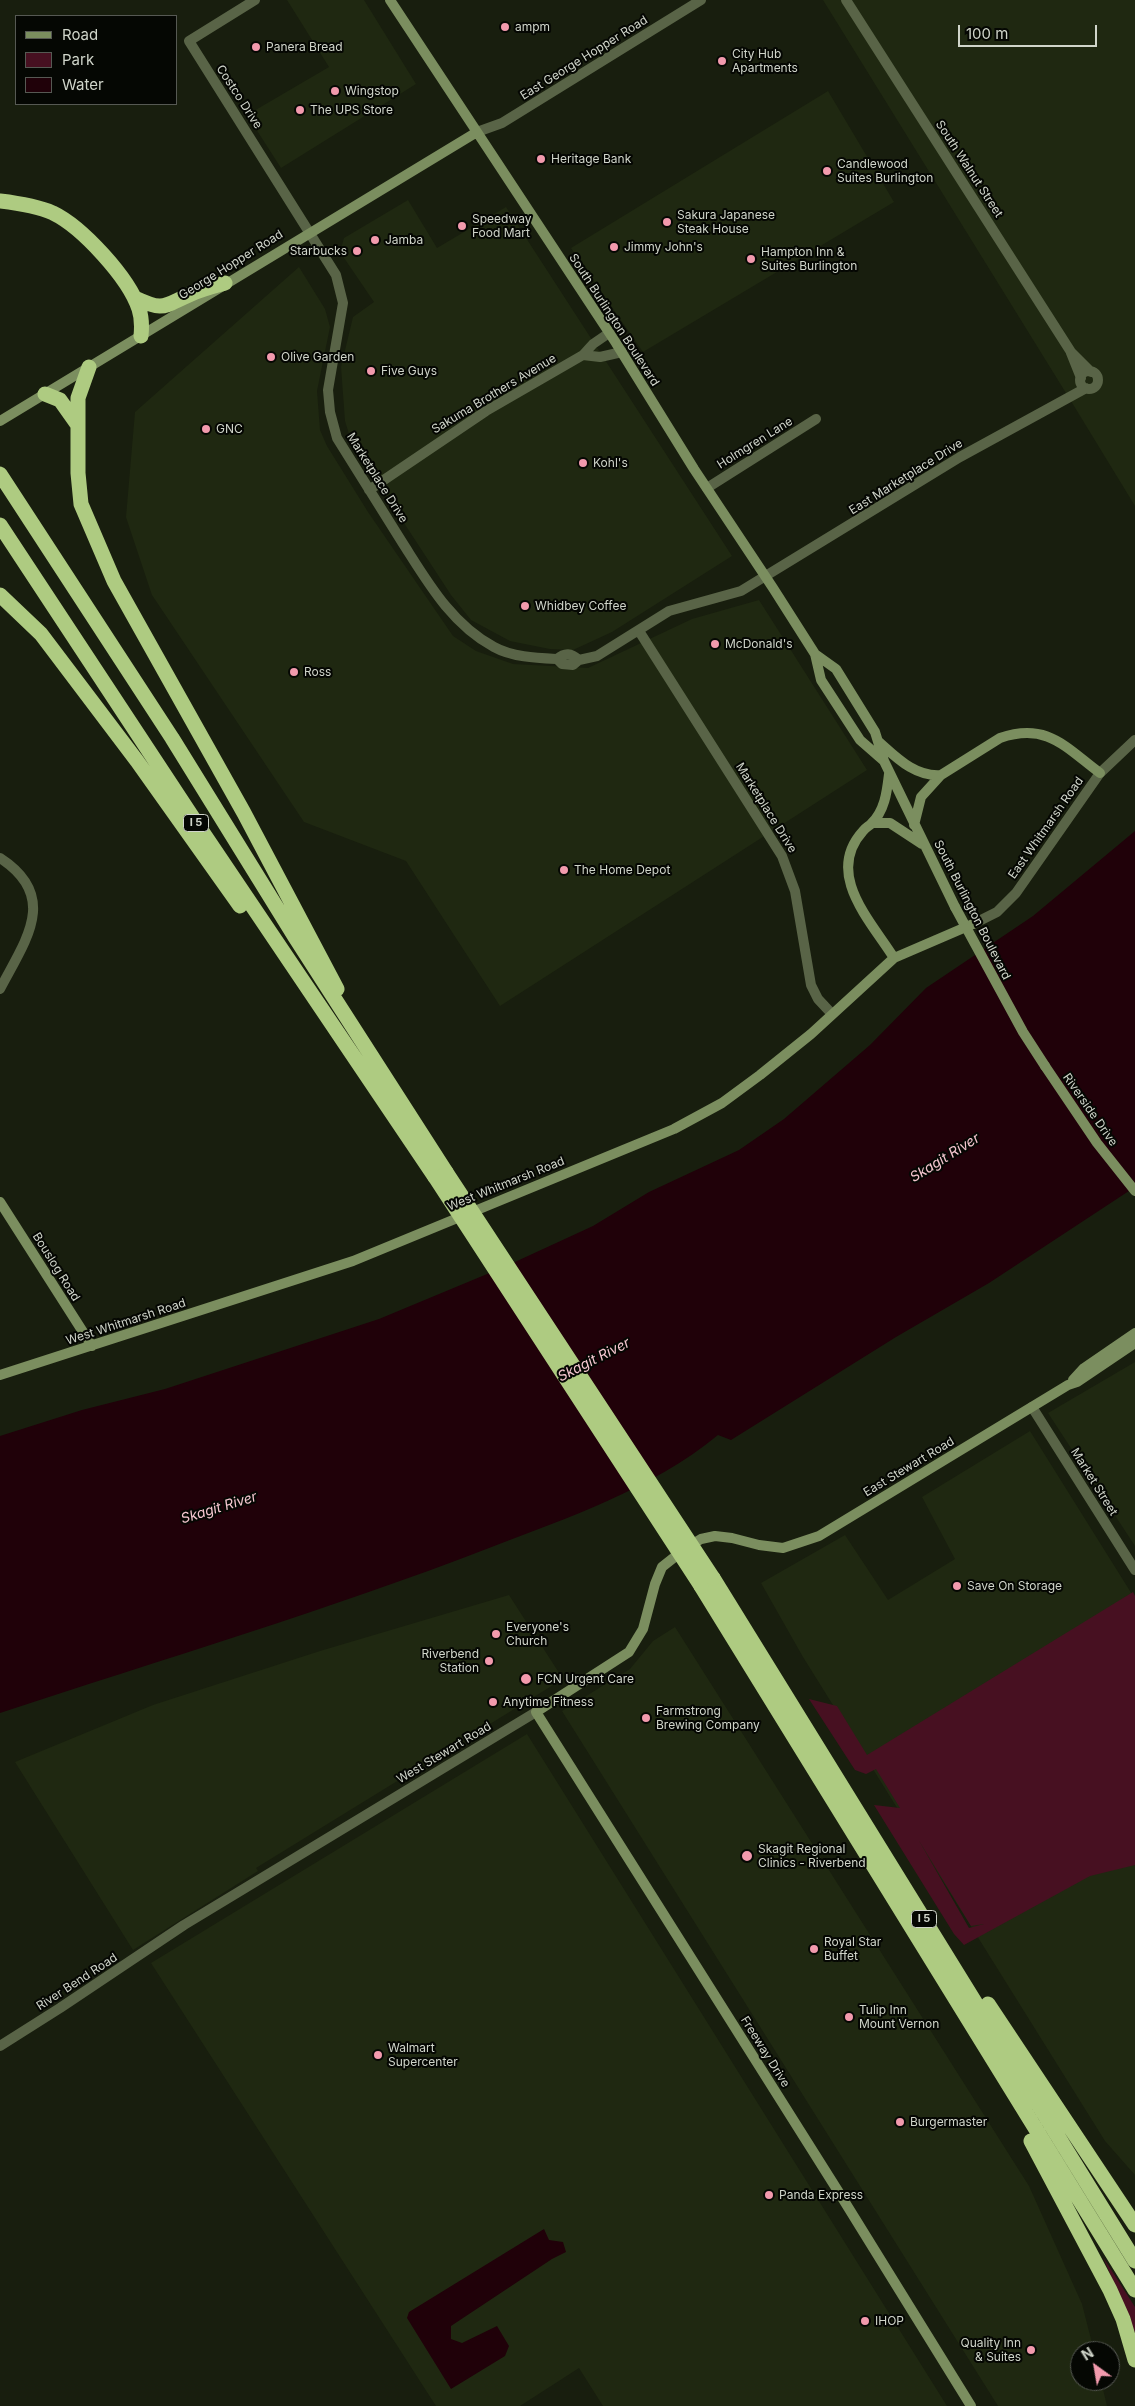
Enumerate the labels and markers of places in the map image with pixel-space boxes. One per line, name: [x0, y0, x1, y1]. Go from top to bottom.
place label: ampm: [515, 20, 550, 34]
marker: ampm: [499, 21, 511, 33]
place label: Panera Bread: [266, 40, 342, 54]
marker: Panera Bread: [250, 41, 262, 53]
place label: City Hub Apartments: [732, 47, 798, 75]
marker: City Hub Apartments: [716, 55, 728, 67]
place label: Wingstop: [345, 84, 399, 98]
marker: Wingstop: [329, 85, 341, 97]
place label: The UPS Store: [310, 103, 393, 117]
marker: The UPS Store: [294, 104, 306, 116]
place label: Heritage Bank: [551, 152, 631, 166]
marker: Heritage Bank: [535, 153, 547, 165]
place label: Candlewood Suites Burlington: [837, 157, 933, 185]
marker: Candlewood Suites Burlington: [821, 165, 833, 177]
place label: Sakura Japanese Steak House: [677, 208, 775, 236]
place label: Speedway Food Mart: [472, 212, 532, 240]
marker: Sakura Japanese Steak House: [661, 216, 673, 228]
marker: Speedway Food Mart: [456, 220, 468, 232]
place label: Jamba: [385, 233, 423, 247]
marker: Jamba: [369, 234, 381, 246]
place label: Jimmy John's: [624, 240, 703, 254]
marker: Jimmy John's: [608, 241, 620, 253]
place label: Starbucks: [290, 244, 347, 258]
marker: Starbucks: [351, 245, 363, 257]
place label: Hampton Inn & Suites Burlington: [761, 245, 857, 273]
marker: Hampton Inn & Suites Burlington: [745, 253, 757, 265]
place label: Olive Garden: [281, 350, 354, 364]
marker: Olive Garden: [265, 351, 277, 363]
place label: Five Guys: [381, 364, 437, 378]
marker: Five Guys: [365, 365, 377, 377]
place label: GNC: [216, 422, 243, 436]
marker: GNC: [200, 423, 212, 435]
place label: Kohl's: [593, 456, 628, 470]
marker: Kohl's: [577, 457, 589, 469]
place label: Whidbey Coffee: [535, 599, 626, 613]
marker: Whidbey Coffee: [519, 600, 531, 612]
place label: McDonald's: [725, 637, 793, 651]
marker: McDonald's: [709, 638, 721, 650]
place label: Ross: [304, 665, 331, 679]
marker: Ross: [288, 666, 300, 678]
place label: The Home Depot: [574, 863, 670, 877]
marker: The Home Depot: [558, 864, 570, 876]
place label: Save On Storage: [967, 1579, 1062, 1593]
marker: Save On Storage: [951, 1580, 963, 1592]
place label: Everyone's Church: [506, 1620, 569, 1648]
marker: Everyone's Church: [490, 1628, 502, 1640]
place label: Riverbend Station: [421, 1647, 479, 1675]
marker: Riverbend Station: [483, 1655, 495, 1667]
marker: FCN Urgent Care: [519, 1672, 533, 1686]
place label: FCN Urgent Care: [537, 1672, 634, 1686]
place label: Anytime Fitness: [503, 1695, 593, 1709]
marker: Anytime Fitness: [487, 1696, 499, 1708]
place label: Farmstrong Brewing Company: [656, 1704, 760, 1732]
marker: Farmstrong Brewing Company: [640, 1712, 652, 1724]
place label: Skagit Regional Clinics - Riverbend: [758, 1842, 866, 1870]
marker: Skagit Regional Clinics - Riverbend: [740, 1849, 754, 1863]
place label: Royal Star Buffet: [824, 1935, 881, 1963]
marker: Royal Star Buffet: [808, 1943, 820, 1955]
place label: Tulip Inn Mount Vernon: [859, 2003, 939, 2031]
marker: Tulip Inn Mount Vernon: [843, 2011, 855, 2023]
place label: Walmart Supercenter: [388, 2041, 458, 2069]
marker: Walmart Supercenter: [372, 2049, 384, 2061]
place label: Burgermaster: [910, 2115, 987, 2129]
marker: Burgermaster: [894, 2116, 906, 2128]
place label: Panda Express: [779, 2188, 863, 2202]
marker: Panda Express: [763, 2189, 775, 2201]
place label: IHOP: [875, 2314, 904, 2328]
marker: IHOP: [859, 2315, 871, 2327]
place label: Quality Inn & Suites: [960, 2336, 1021, 2364]
marker: Quality Inn & Suites: [1025, 2344, 1037, 2356]

